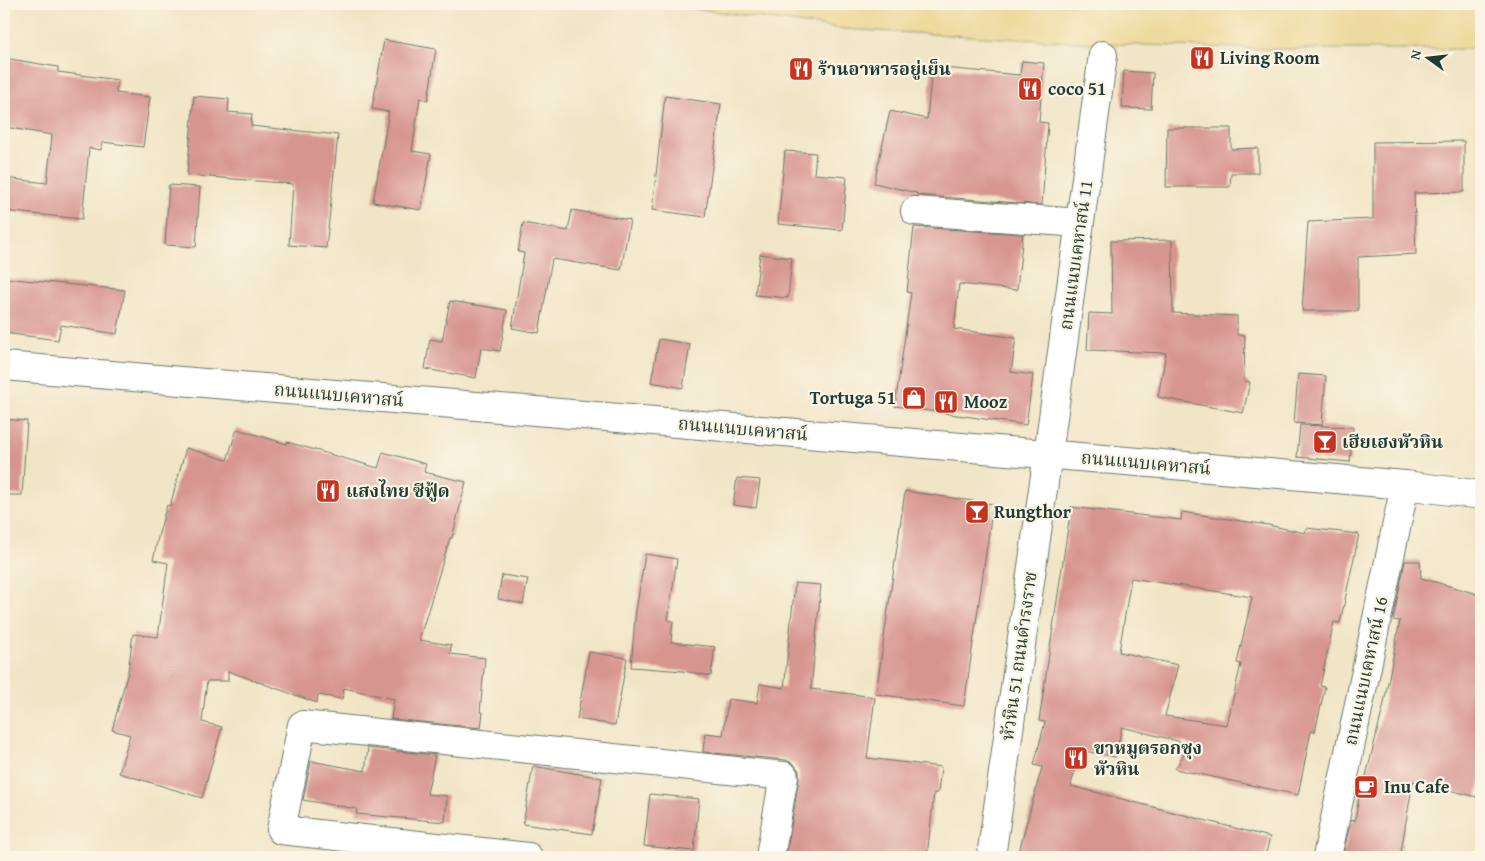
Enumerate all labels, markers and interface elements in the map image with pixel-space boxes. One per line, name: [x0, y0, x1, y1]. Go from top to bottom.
north arrow: [1402, 32, 1452, 82]
place label: Living Room: [1220, 44, 1320, 71]
restaurant icon: Living Room: [1189, 45, 1215, 71]
text: N: [1405, 47, 1426, 62]
place label: ร้านอาหารอยู่เย็น: [818, 55, 951, 82]
restaurant icon: ร้านอาหารอยู่เย็น: [788, 56, 814, 82]
place label: coco 51: [1048, 75, 1106, 102]
restaurant icon: coco 51: [1017, 76, 1043, 102]
street label: ถนนแนบเคหาสน์ 11: [1052, 178, 1099, 332]
street label: ถนนแนบเคหาสน์: [273, 375, 405, 414]
place label: Tortuga 51: [810, 384, 896, 411]
shop icon: Tortuga 51: [901, 385, 927, 411]
place label: Mooz: [964, 388, 1008, 415]
restaurant icon: Mooz: [933, 389, 959, 415]
street label: ถนนแนบเคหาสน์: [677, 409, 809, 448]
place label: เฮียเฮงหัวหิน: [1342, 428, 1443, 455]
bar icon: เฮียเฮงหัวหิน: [1312, 429, 1338, 455]
street label: ถนนแนบเคหาสน์: [1080, 443, 1212, 482]
place label: แสงไทย ซีฟู้ด: [346, 477, 450, 504]
restaurant icon: แสงไทย ซีฟู้ด: [315, 478, 341, 504]
place label: Rungthor: [994, 498, 1072, 525]
bar icon: Rungthor: [964, 499, 990, 525]
street label: หัวหิน 51 ถนนดำรงราช: [993, 570, 1044, 742]
street label: ถนนแนบเคหาสน์ 16: [1337, 594, 1394, 748]
place label: ขาหมูตรอกซุง หัวหิน: [1094, 734, 1202, 782]
restaurant icon: ขาหมูตรอกซุง หัวหิน: [1063, 745, 1089, 771]
place label: Inu Cafe: [1384, 773, 1450, 800]
cafe icon: Inu Cafe: [1353, 774, 1379, 800]

